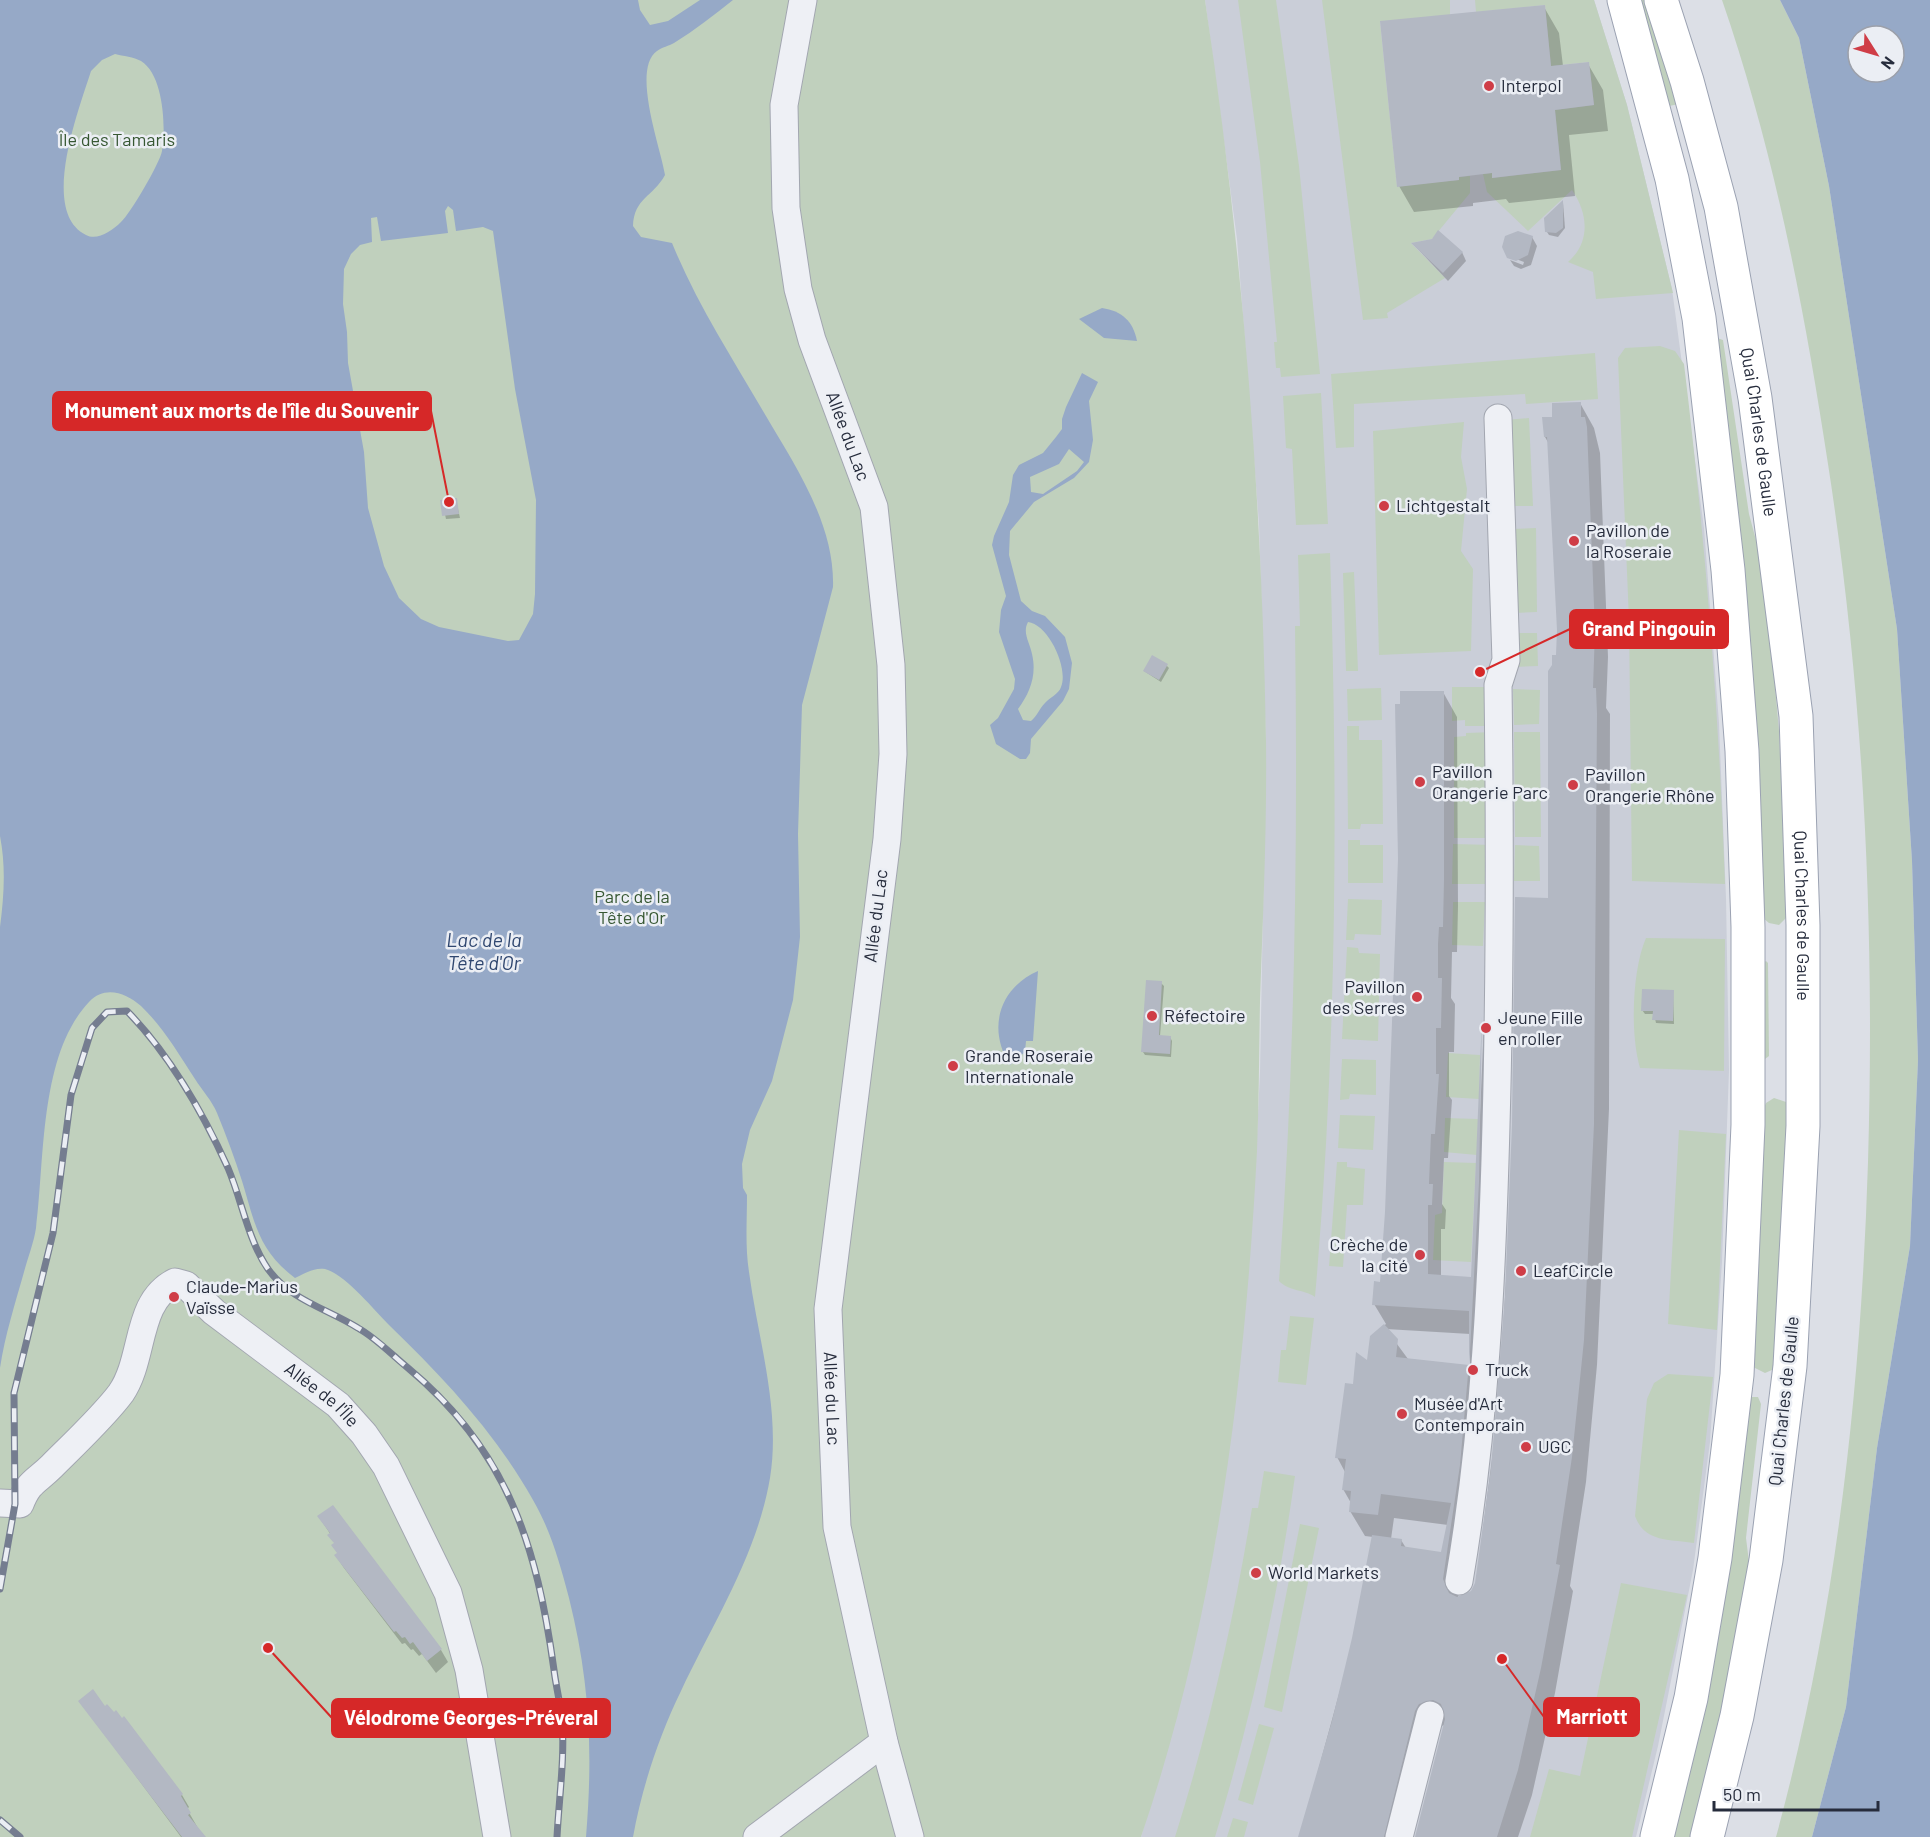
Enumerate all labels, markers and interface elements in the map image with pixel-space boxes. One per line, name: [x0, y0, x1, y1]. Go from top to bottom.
north arrow: [1846, 24, 1906, 84]
text: N: [1878, 53, 1899, 73]
place label: Interpol: [1501, 74, 1562, 96]
marker: Interpol: [1482, 79, 1496, 93]
park label: Île des Tamaris: [59, 128, 175, 150]
street label: Quai Charles de Gaulle: [1736, 346, 1782, 518]
street label: Allée du Lac: [822, 388, 875, 484]
callout: Monument aux morts de l'île du Souvenir: [53, 392, 431, 430]
text: Monument aux morts de l'île du Souvenir: [65, 398, 420, 422]
place label: Lichtgestalt: [1396, 494, 1490, 516]
marker: Lichtgestalt: [1377, 499, 1391, 513]
place label: Pavillon de la Roseraie: [1586, 519, 1672, 562]
marker: Pavillon de la Roseraie: [1567, 534, 1581, 548]
callout: Grand Pingouin: [1570, 610, 1728, 648]
text: Grand Pingouin: [1582, 616, 1716, 640]
place label: Pavillon Orangerie Parc: [1432, 760, 1548, 803]
place label: Pavillon Orangerie Rhône: [1585, 763, 1715, 806]
marker: Pavillon Orangerie Parc: [1413, 775, 1427, 789]
marker: Pavillon Orangerie Rhône: [1566, 778, 1580, 792]
street label: Quai Charles de Gaulle: [1790, 830, 1815, 1001]
street label: Allée du Lac: [858, 868, 892, 964]
park label: Parc de la Tête d'Or: [594, 885, 670, 928]
water label: Lac de la Tête d'Or: [446, 927, 522, 974]
place label: Pavillon des Serres: [1322, 975, 1405, 1018]
marker: Pavillon des Serres: [1410, 990, 1424, 1004]
place label: Réfectoire: [1164, 1004, 1246, 1026]
place label: Jeune Fille en roller: [1498, 1006, 1583, 1049]
marker: Réfectoire: [1145, 1009, 1159, 1023]
marker: Jeune Fille en roller: [1479, 1021, 1493, 1035]
place label: Grande Roseraie Internationale: [965, 1044, 1093, 1087]
marker: Grande Roseraie Internationale: [946, 1059, 960, 1073]
place label: Crèche de la cité: [1329, 1233, 1408, 1276]
marker: Crèche de la cité: [1413, 1248, 1427, 1262]
place label: LeafCircle: [1533, 1259, 1613, 1281]
marker: LeafCircle: [1514, 1264, 1528, 1278]
place label: Claude-Marius Vaïsse: [186, 1275, 298, 1318]
marker: Claude-Marius Vaïsse: [167, 1290, 181, 1304]
street label: Quai Charles de Gaulle: [1763, 1315, 1803, 1487]
street label: Allée du Lac: [820, 1351, 846, 1446]
street label: Allée de l'Île: [281, 1357, 364, 1431]
place label: Truck: [1485, 1358, 1529, 1380]
marker: Truck: [1466, 1363, 1480, 1377]
place label: Musée d'Art Contemporain: [1414, 1392, 1525, 1435]
marker: Musée d'Art Contemporain: [1395, 1407, 1409, 1421]
place label: UGC: [1538, 1435, 1571, 1457]
marker: UGC: [1519, 1440, 1533, 1454]
place label: World Markets: [1268, 1561, 1379, 1583]
marker: World Markets: [1249, 1566, 1263, 1580]
callout: Marriott: [1544, 1698, 1639, 1736]
callout: Vélodrome Georges-Préveral: [332, 1699, 610, 1737]
text: Marriott: [1556, 1704, 1628, 1728]
text: Vélodrome Georges-Préveral: [344, 1705, 598, 1729]
scale bar: [1714, 1774, 1878, 1812]
text: 50 m: [1723, 1783, 1761, 1805]

